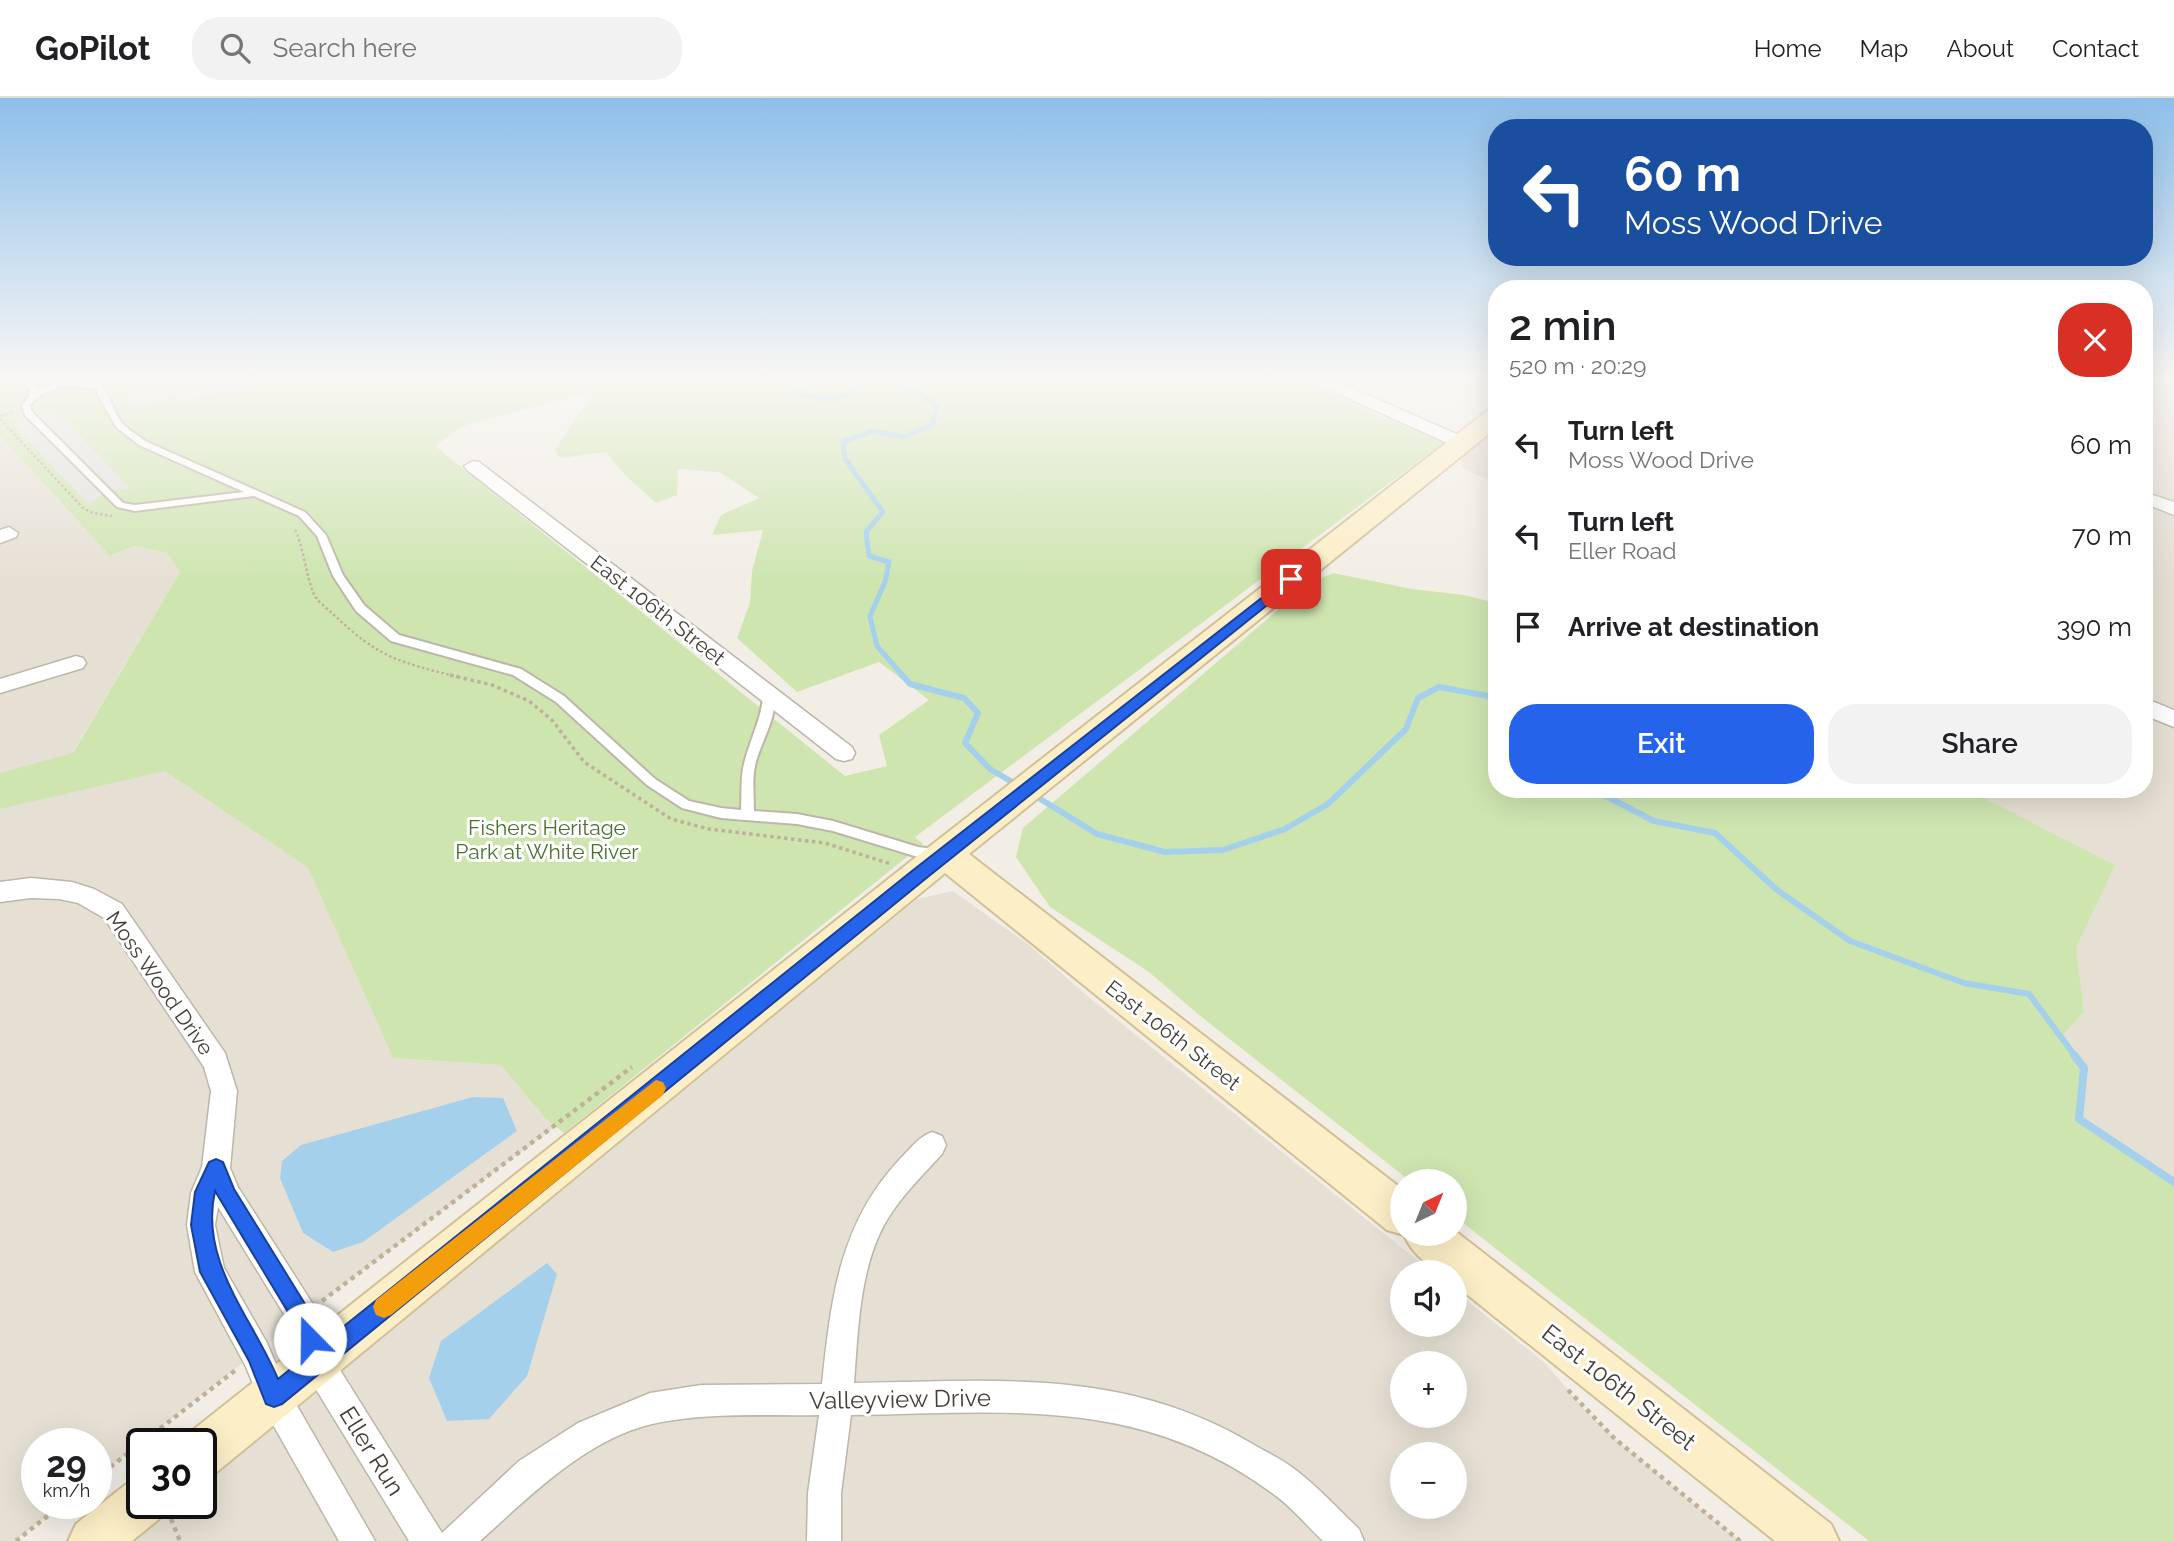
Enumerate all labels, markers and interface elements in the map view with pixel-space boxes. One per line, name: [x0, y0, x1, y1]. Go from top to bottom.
search box: [192, 17, 682, 80]
text: GoPilot: [35, 29, 150, 68]
icon: search: [216, 29, 254, 67]
text: Search here: [272, 33, 417, 63]
text: Home: [1754, 34, 1822, 63]
text: Map: [1860, 34, 1908, 63]
text: About: [1946, 34, 2014, 63]
text: Contact: [2052, 34, 2139, 63]
text: 60 m: [1624, 145, 1741, 202]
icon: left: [1509, 147, 1600, 238]
text: Moss Wood Drive: [1624, 204, 1883, 241]
text: 2 min: [1509, 301, 1617, 350]
button: close: [2058, 303, 2132, 377]
text: 520 m · 20:29: [1509, 352, 1647, 379]
text: Turn left: [1568, 416, 1674, 446]
icon: left: [1509, 426, 1547, 464]
text: 60 m: [2070, 430, 2132, 460]
text: Moss Wood Drive: [1568, 446, 1754, 473]
text: Turn left: [1568, 507, 1674, 537]
icon: left: [1509, 517, 1547, 555]
text: 70 m: [2072, 521, 2132, 551]
text: Eller Road: [1568, 537, 1677, 564]
pin: [1261, 549, 1321, 609]
street label: East 106th Street: [586, 550, 730, 670]
icon: arrive: [1272, 560, 1310, 598]
icon: arrive: [1509, 608, 1547, 646]
text: Arrive at destination: [1568, 612, 1819, 642]
text: 390 m: [2056, 612, 2132, 642]
button: Exit: [1509, 704, 1814, 784]
button: Share: [1828, 704, 2132, 784]
park label: Fishers Heritage Park at White River: [455, 815, 639, 864]
street label: Moss Wood Drive: [101, 906, 219, 1060]
street label: East 106th Street: [1101, 975, 1245, 1095]
north arrow: [1390, 1169, 1466, 1246]
map controls: [1390, 1169, 1467, 1519]
button: sound: [1390, 1260, 1467, 1337]
position arrow: [273, 1302, 347, 1376]
street label: East 106th Street: [1536, 1318, 1702, 1456]
button: +: [1390, 1351, 1467, 1428]
street label: Valleyview Drive: [809, 1383, 991, 1415]
street label: Eller Run: [333, 1401, 411, 1501]
speed limit sign: 30: [126, 1428, 217, 1519]
button: −: [1390, 1442, 1467, 1519]
text: 29: [46, 1444, 87, 1485]
text: km/h: [43, 1480, 90, 1501]

